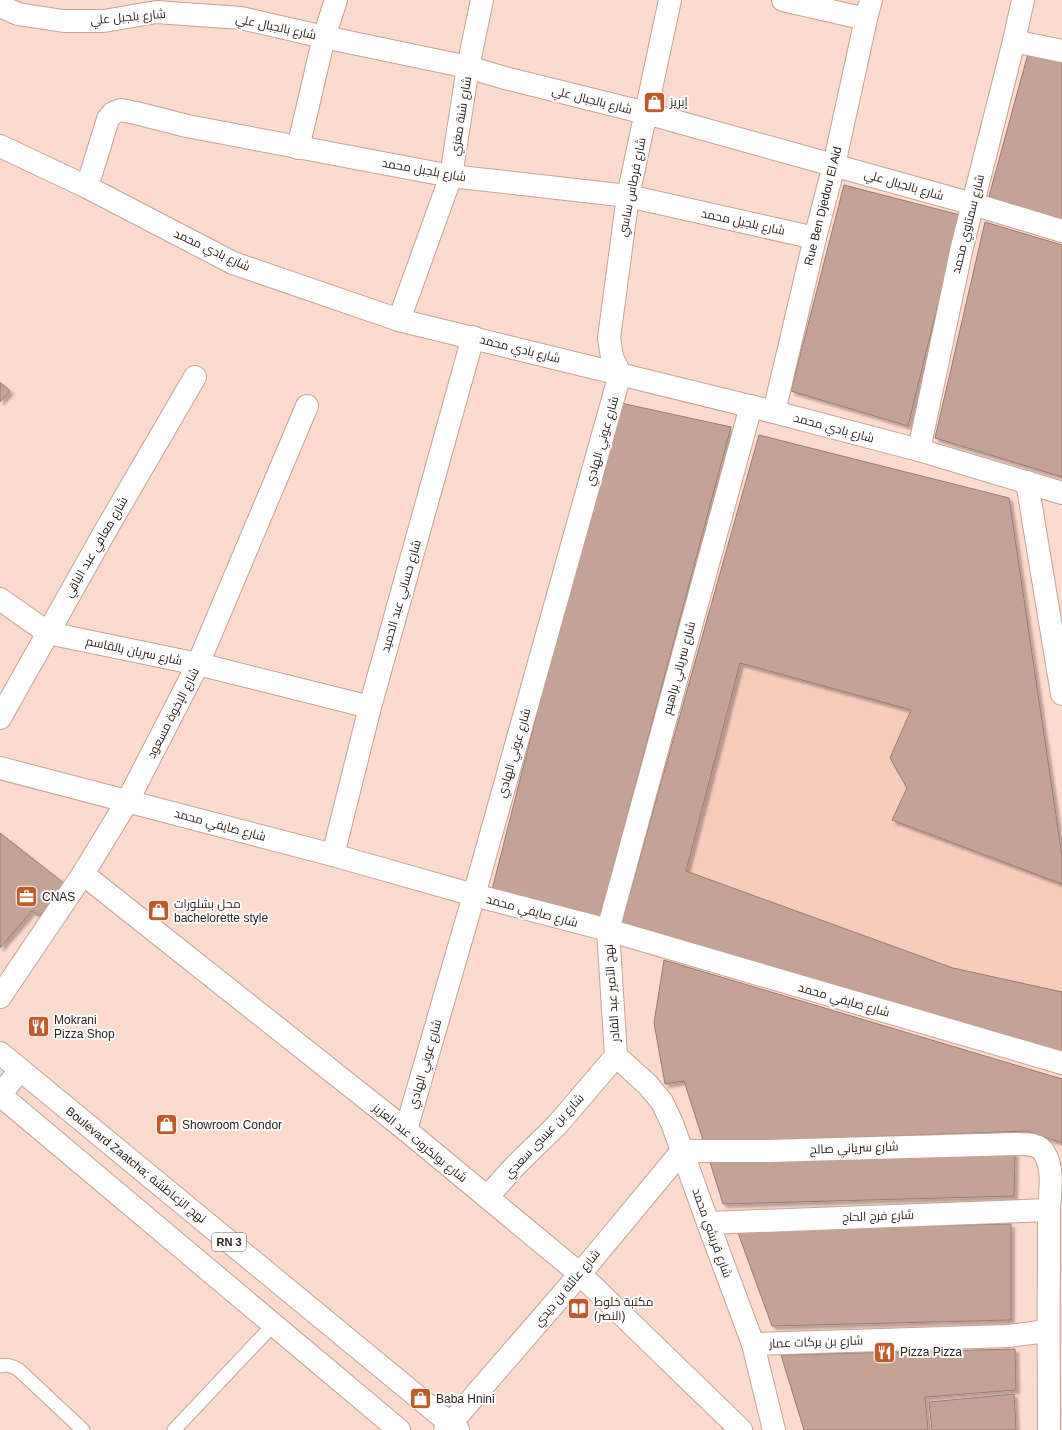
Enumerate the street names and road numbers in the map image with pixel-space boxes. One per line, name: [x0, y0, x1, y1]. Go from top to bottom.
street label: شارع بلجبل علي: [90, 7, 167, 30]
street label: شارع بالجبال علي: [234, 12, 318, 45]
street label: شارع شنة مغزي: [448, 75, 477, 157]
street label: شارع بالجبال علي: [550, 83, 634, 120]
street label: شارع فرطاس ساسي: [616, 136, 651, 238]
street label: Rue Ben Djedou El Aid: [801, 145, 845, 267]
street label: شارع بلجبل محمد: [381, 156, 467, 185]
street label: شارع بالجبال علي: [862, 167, 945, 206]
street label: شارع سمتاوي محمد: [949, 173, 990, 276]
street label: شارع بلجبل محمد: [700, 206, 786, 239]
street label: شارع بادي محمد: [170, 226, 252, 277]
street label: شارع بادي محمد: [477, 332, 562, 369]
street label: شارع عوني الهادي: [583, 395, 624, 488]
street label: شارع بادي محمد: [791, 411, 876, 448]
street label: شارع معافي عبد الباقي: [61, 494, 133, 601]
street label: شارع حساني عبد الحميد: [378, 538, 427, 655]
street label: شارع سرياني براهيم: [660, 620, 701, 717]
street label: شارع سريان بالقاسم: [84, 634, 183, 669]
street label: شارع الإخوة مسعود: [144, 665, 203, 761]
street label: شارع عوني الهادي: [495, 707, 536, 800]
street label: شارع صايفي محمد: [172, 806, 267, 847]
street label: شارع صايفي محمد: [484, 892, 579, 933]
street label: نهج الآمير عبد القادر: [602, 943, 623, 1043]
street label: شارع صايفي محمد: [796, 980, 891, 1023]
street label: شارع عوني الهادي: [406, 1018, 447, 1111]
street label: شارع بن عيسى سعدي: [501, 1091, 589, 1183]
street label: شارع بولكروت عبد العزيز: [369, 1100, 470, 1186]
street label: Boulevard Zaatcha; نهج الزعاطشة: [62, 1104, 209, 1227]
street label: شارع سرياني صالح: [809, 1139, 899, 1160]
street label: شارع قريشي محمد: [686, 1186, 735, 1281]
street label: شارع فرج الحاج: [842, 1208, 914, 1225]
road number: RN 3: [212, 1233, 246, 1251]
street label: شارع عائلة بن ديدي: [531, 1247, 605, 1331]
street label: شارع بن بركات عمار: [768, 1333, 863, 1352]

